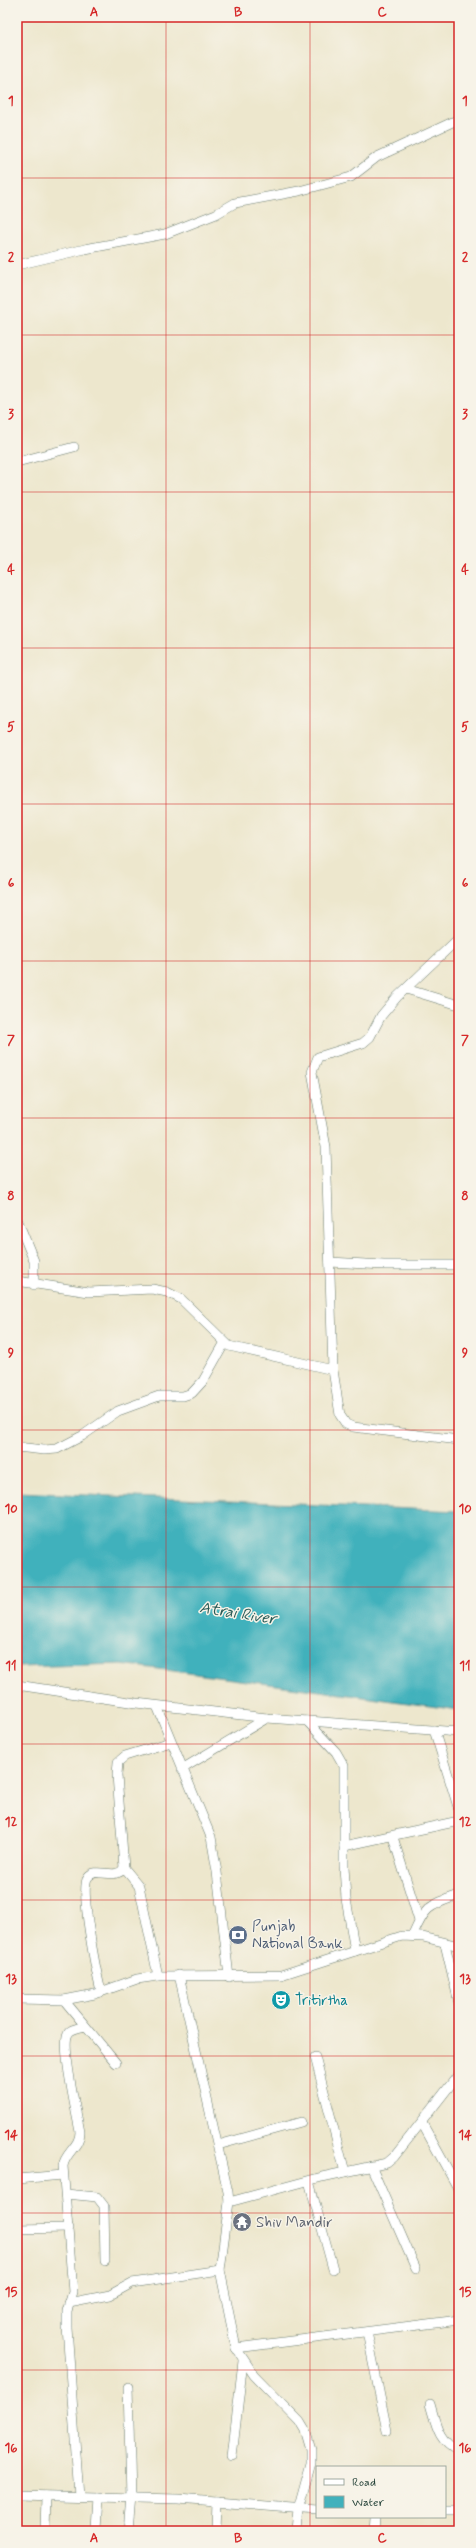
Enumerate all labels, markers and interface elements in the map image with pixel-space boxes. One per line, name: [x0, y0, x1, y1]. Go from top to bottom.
text: A: [90, 4, 98, 21]
text: B: [234, 4, 243, 21]
text: C: [377, 4, 387, 21]
text: 1: [8, 93, 14, 110]
text: 1: [462, 93, 468, 110]
text: 2: [8, 249, 15, 266]
text: 2: [462, 249, 469, 266]
text: 3: [8, 406, 14, 423]
text: 3: [462, 406, 468, 423]
text: 4: [7, 562, 15, 579]
text: 4: [461, 562, 469, 579]
text: 5: [7, 719, 15, 736]
text: 5: [461, 719, 469, 736]
text: 6: [8, 875, 15, 892]
text: 6: [462, 875, 469, 892]
text: 7: [7, 1032, 15, 1049]
text: 7: [461, 1032, 469, 1049]
text: 8: [7, 1188, 15, 1205]
text: 8: [461, 1188, 469, 1205]
text: 9: [8, 1345, 15, 1362]
text: 9: [462, 1345, 469, 1362]
text: 10: [4, 1501, 18, 1518]
text: 10: [458, 1501, 472, 1518]
water label: Atrai River: [198, 1597, 280, 1630]
text: 11: [5, 1658, 17, 1675]
text: 11: [459, 1658, 471, 1675]
text: 12: [5, 1814, 17, 1831]
text: 12: [459, 1814, 471, 1831]
place label: Punjab National Bank: [252, 1917, 343, 1954]
bank icon: Punjab National Bank: [227, 1924, 249, 1946]
text: 13: [5, 1971, 17, 1988]
text: 13: [459, 1971, 471, 1988]
theatre icon: Tritirtha: [270, 1989, 292, 2011]
place label: Tritirtha: [295, 1991, 348, 2011]
text: 14: [4, 2127, 18, 2144]
text: 14: [458, 2127, 472, 2144]
temple icon: Shiv Mandir: [231, 2211, 253, 2233]
place label: Shiv Mandir: [256, 2213, 333, 2233]
text: 15: [5, 2284, 17, 2301]
text: 15: [459, 2284, 471, 2301]
text: 16: [4, 2440, 18, 2457]
text: 16: [458, 2440, 472, 2457]
legend: [316, 2466, 446, 2518]
text: Road: [352, 2475, 376, 2491]
text: Water: [352, 2495, 384, 2511]
text: A: [90, 2530, 98, 2547]
text: B: [234, 2530, 243, 2547]
text: C: [377, 2530, 387, 2547]

